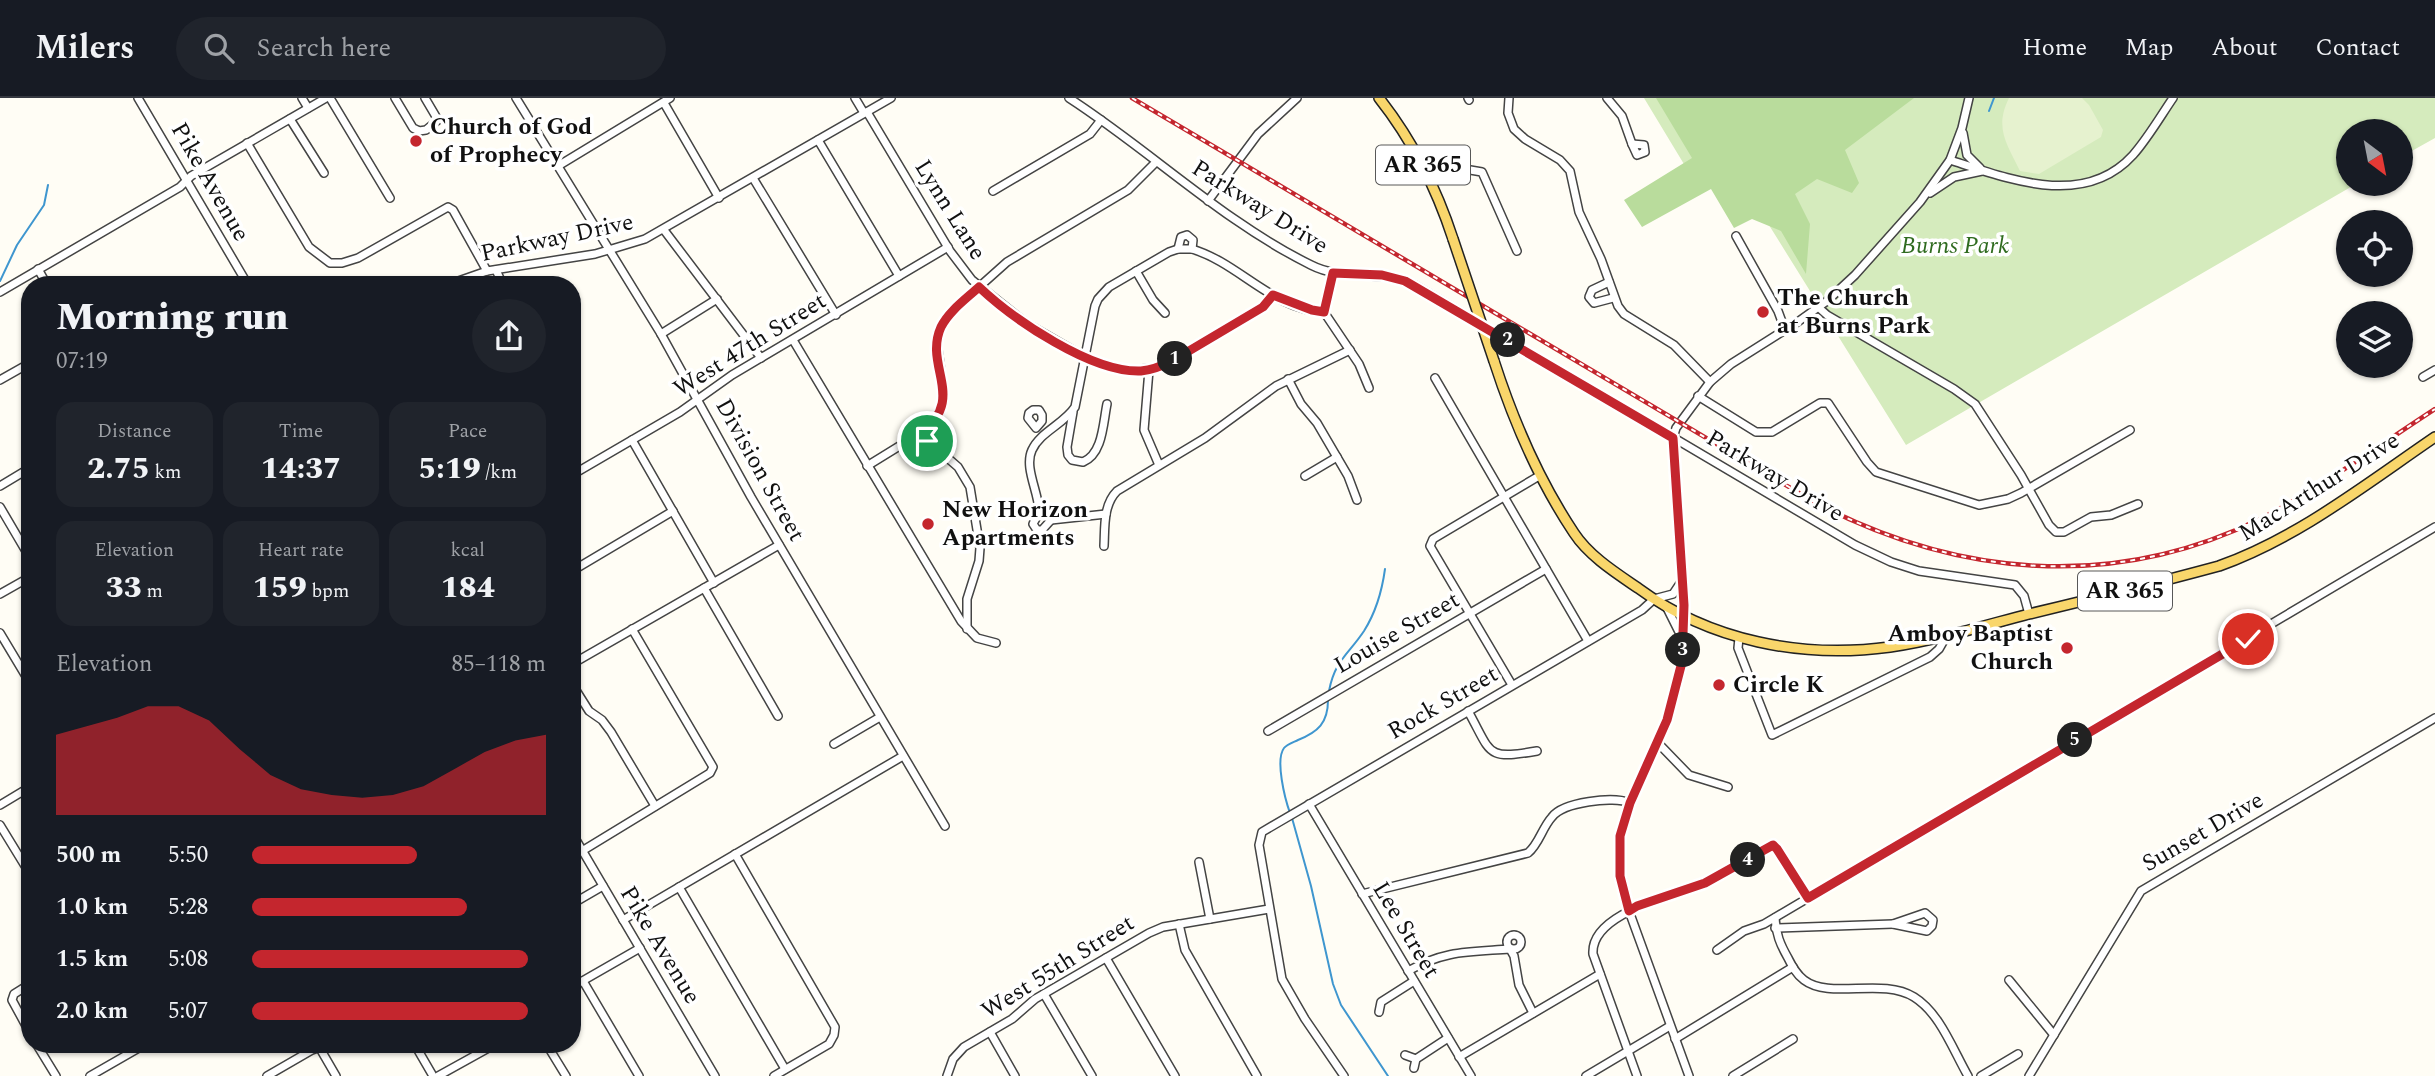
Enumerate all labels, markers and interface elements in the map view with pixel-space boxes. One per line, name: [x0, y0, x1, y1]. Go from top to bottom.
search box: [176, 17, 666, 80]
text: Milers: [35, 23, 134, 73]
text: Search here: [256, 28, 391, 68]
icon: search: [200, 29, 238, 67]
text: Home: [2022, 30, 2087, 66]
text: Map: [2125, 30, 2173, 66]
text: About: [2211, 30, 2277, 66]
text: Contact: [2315, 30, 2400, 66]
place label: Church of God of Prophecy: [430, 109, 592, 173]
street label: Pike Avenue: [161, 116, 259, 248]
north arrow: [2336, 119, 2413, 196]
map controls: [2336, 119, 2413, 378]
marker: Church of God of Prophecy: [408, 133, 424, 149]
road number: AR 365: [1376, 146, 1470, 184]
street label: Parkway Drive: [1185, 151, 1335, 263]
street label: Lynn Lane: [905, 153, 995, 267]
street label: Parkway Drive: [477, 204, 637, 272]
button: locate: [2336, 210, 2413, 287]
park label: Burns Park: [1901, 228, 2009, 264]
place label: The Church at Burns Park: [1777, 280, 1931, 344]
street label: West 47th Street: [666, 283, 834, 407]
text: Morning run: [56, 289, 289, 347]
button: share: [472, 299, 546, 373]
button: layers: [2336, 301, 2413, 378]
marker: The Church at Burns Park: [1755, 304, 1771, 320]
pin: 2: [1490, 322, 1526, 358]
text: 2: [1502, 325, 1513, 354]
pin: 1: [1158, 342, 1192, 376]
text: 07:19: [56, 344, 108, 379]
text: 1: [1169, 344, 1180, 373]
street label: Division Street: [706, 392, 814, 548]
pin: [897, 411, 957, 471]
text: Distance: [97, 417, 171, 446]
text: Time: [279, 417, 323, 446]
text: Pace: [448, 417, 487, 446]
street label: Parkway Drive: [1699, 421, 1851, 531]
icon: arrive: [908, 422, 946, 460]
street label: MacArthur Drive: [2231, 423, 2407, 551]
text: 2.75: [87, 446, 150, 492]
text: 14:37: [261, 446, 341, 492]
text: 5:19: [418, 446, 481, 492]
text: km: [150, 458, 181, 487]
text: /km: [481, 458, 517, 487]
place label: New Horizon Apartments: [942, 492, 1088, 556]
marker: New Horizon Apartments: [920, 516, 936, 532]
text: Elevation: [95, 536, 174, 565]
text: Heart rate: [258, 536, 344, 565]
text: kcal: [451, 536, 485, 565]
text: 33: [106, 565, 142, 611]
text: 159: [253, 565, 307, 611]
text: 184: [441, 565, 495, 611]
road number: AR 365: [2078, 572, 2172, 610]
text: m: [142, 577, 163, 606]
text: bpm: [307, 577, 349, 606]
street label: Louise Street: [1327, 582, 1467, 684]
pin: [2218, 609, 2278, 669]
place label: Amboy Baptist Church: [1887, 616, 2053, 680]
icon: check: [2229, 620, 2267, 658]
pin: 3: [1666, 632, 1700, 668]
text: 3: [1677, 635, 1688, 664]
marker: Amboy Baptist Church: [2059, 640, 2075, 656]
text: Elevation: [56, 647, 152, 682]
text: 85–118 m: [451, 647, 546, 682]
street label: Rock Street: [1381, 657, 1505, 749]
place label: Circle K: [1733, 667, 1824, 703]
marker: Circle K: [1711, 677, 1727, 693]
pin: 5: [2058, 722, 2092, 758]
text: 5: [2069, 725, 2080, 754]
street label: Sunset Drive: [2135, 783, 2271, 881]
text: 500 m: [56, 838, 121, 873]
text: 5:50: [168, 838, 208, 873]
pin: 4: [1730, 842, 1766, 878]
text: 4: [1742, 845, 1753, 874]
street label: Lee Street: [1363, 875, 1449, 985]
street label: Pike Avenue: [610, 879, 710, 1011]
text: 1.0 km: [56, 890, 128, 925]
text: 5:28: [168, 890, 208, 925]
street label: West 55th Street: [974, 905, 1142, 1029]
text: 1.5 km: [56, 942, 128, 977]
text: 5:08: [168, 942, 208, 977]
text: 2.0 km: [56, 994, 128, 1029]
text: 5:07: [168, 994, 208, 1029]

